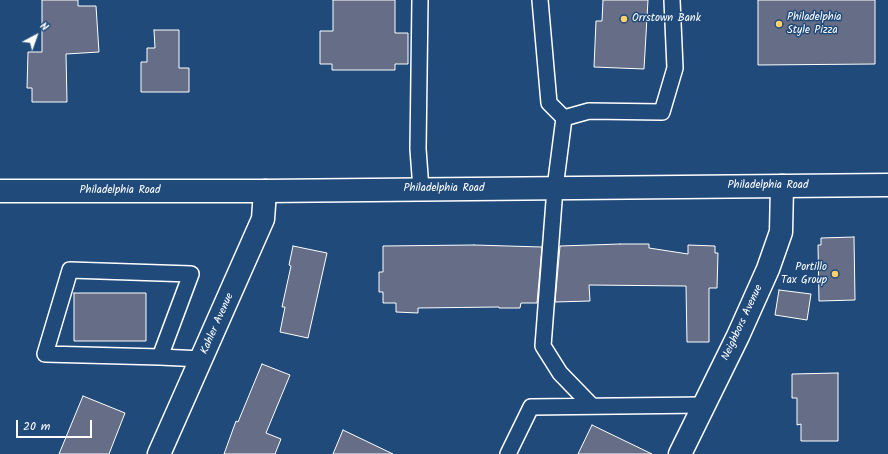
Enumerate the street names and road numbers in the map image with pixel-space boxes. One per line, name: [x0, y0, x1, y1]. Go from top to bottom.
street label: Philadelphia Road: [728, 179, 808, 193]
street label: Philadelphia Road: [404, 182, 484, 196]
street label: Philadelphia Road: [80, 184, 160, 198]
street label: Neighbors Avenue: [720, 283, 766, 363]
street label: Kahler Avenue: [199, 291, 237, 357]

